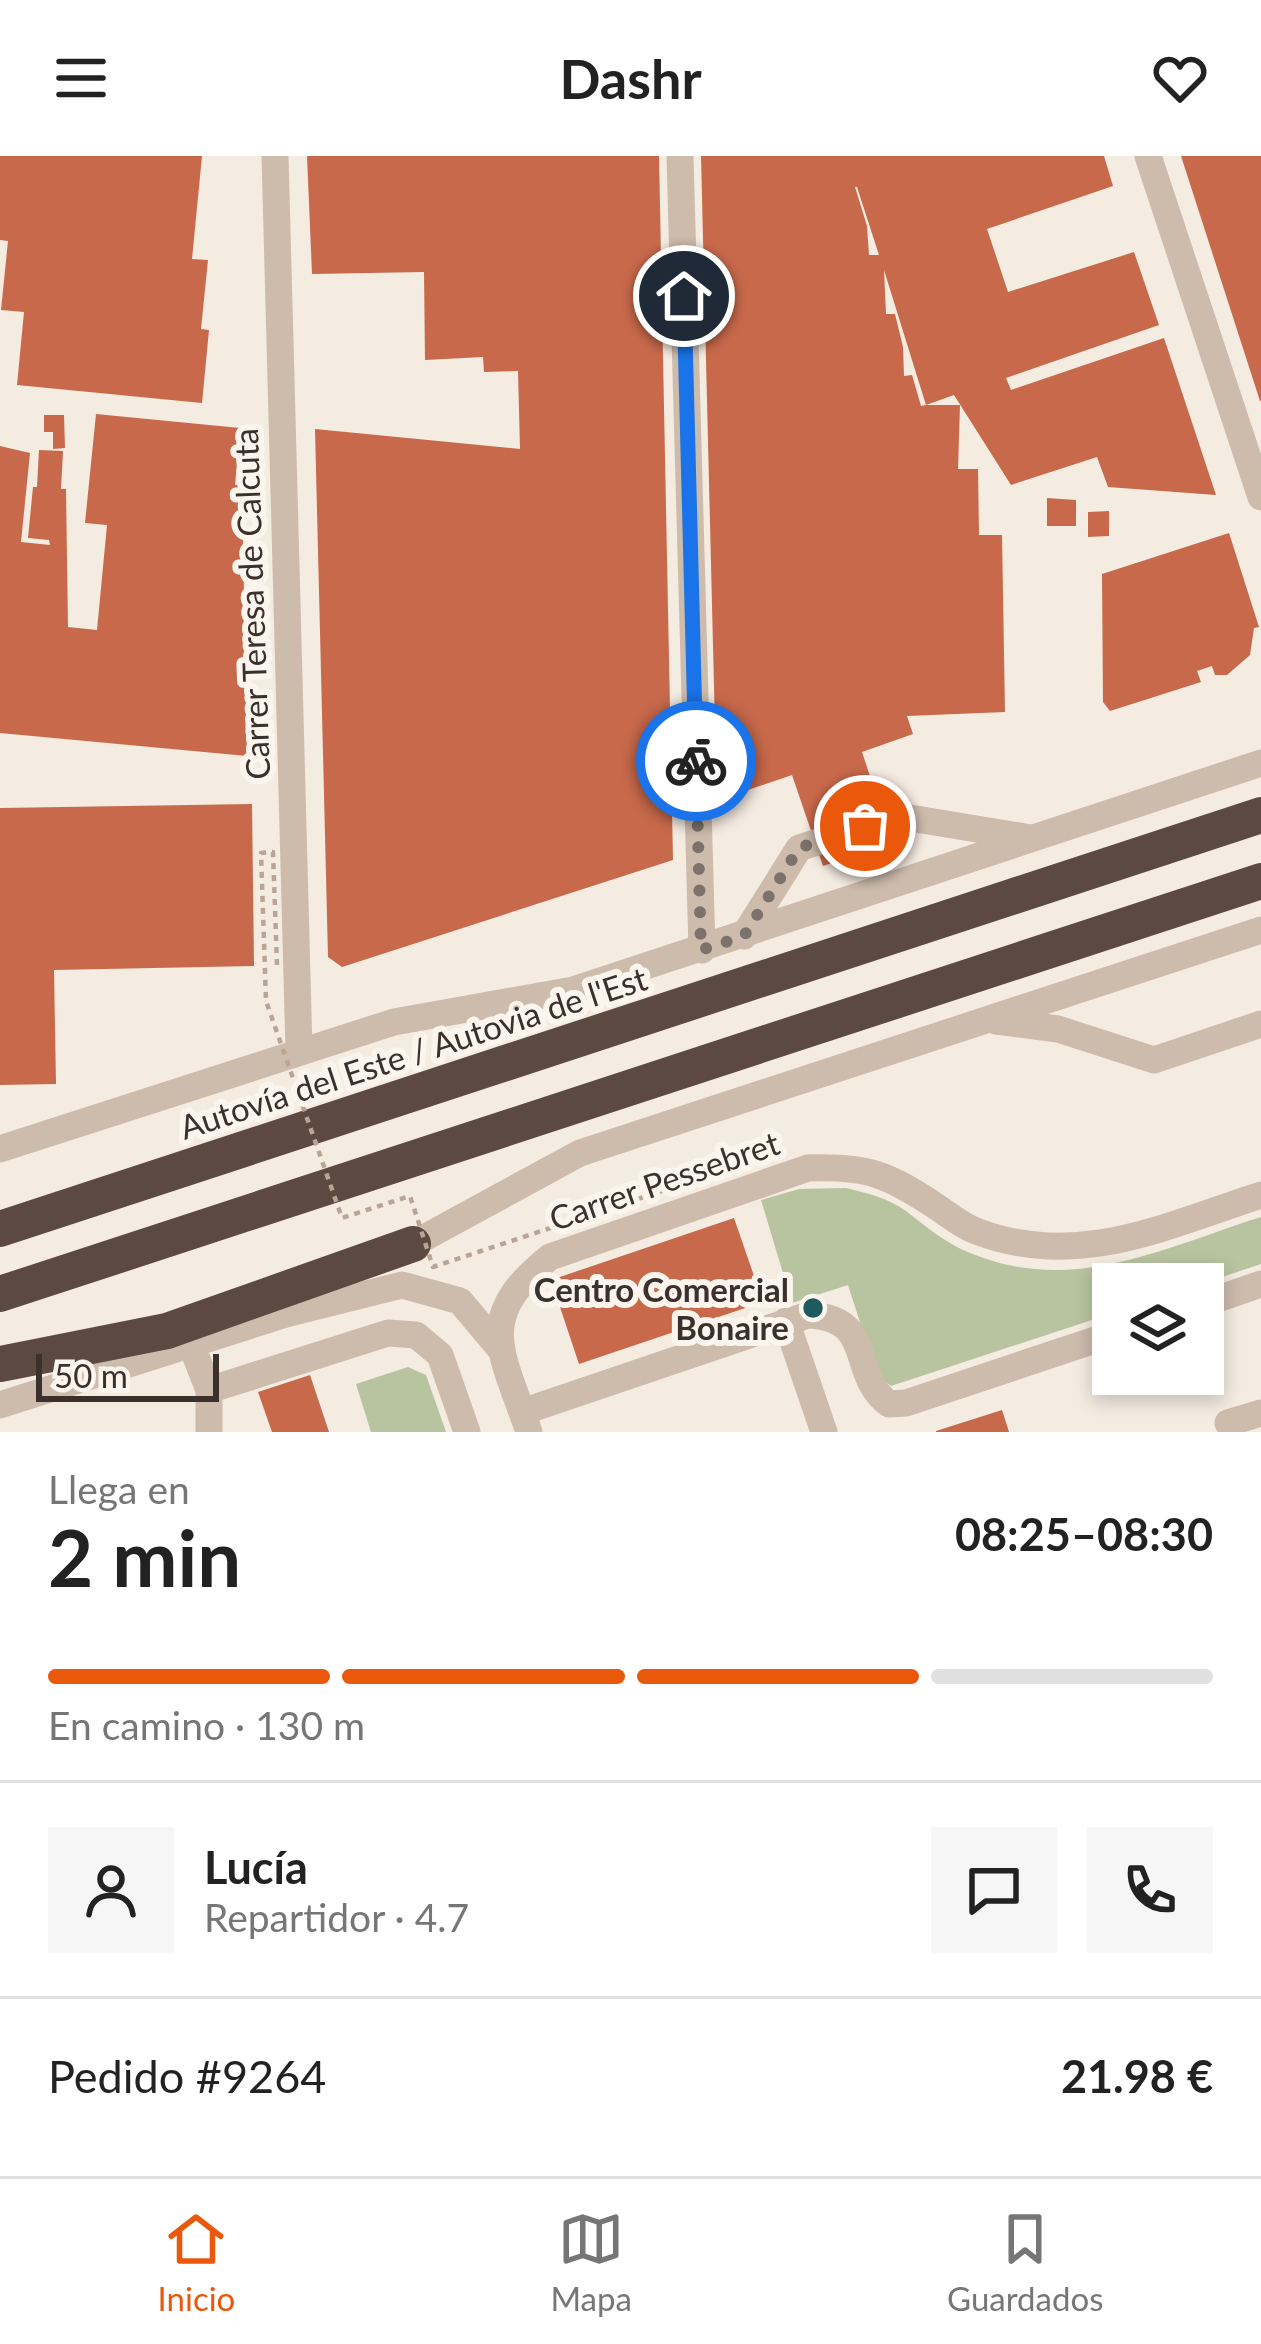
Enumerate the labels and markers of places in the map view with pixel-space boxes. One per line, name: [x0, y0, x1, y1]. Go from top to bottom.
pin: [633, 245, 735, 347]
pin: [814, 775, 916, 877]
place label: Centro Comercial Bonaire: [534, 1269, 789, 1347]
marker: Centro Comercial Bonaire: [800, 1295, 826, 1321]

